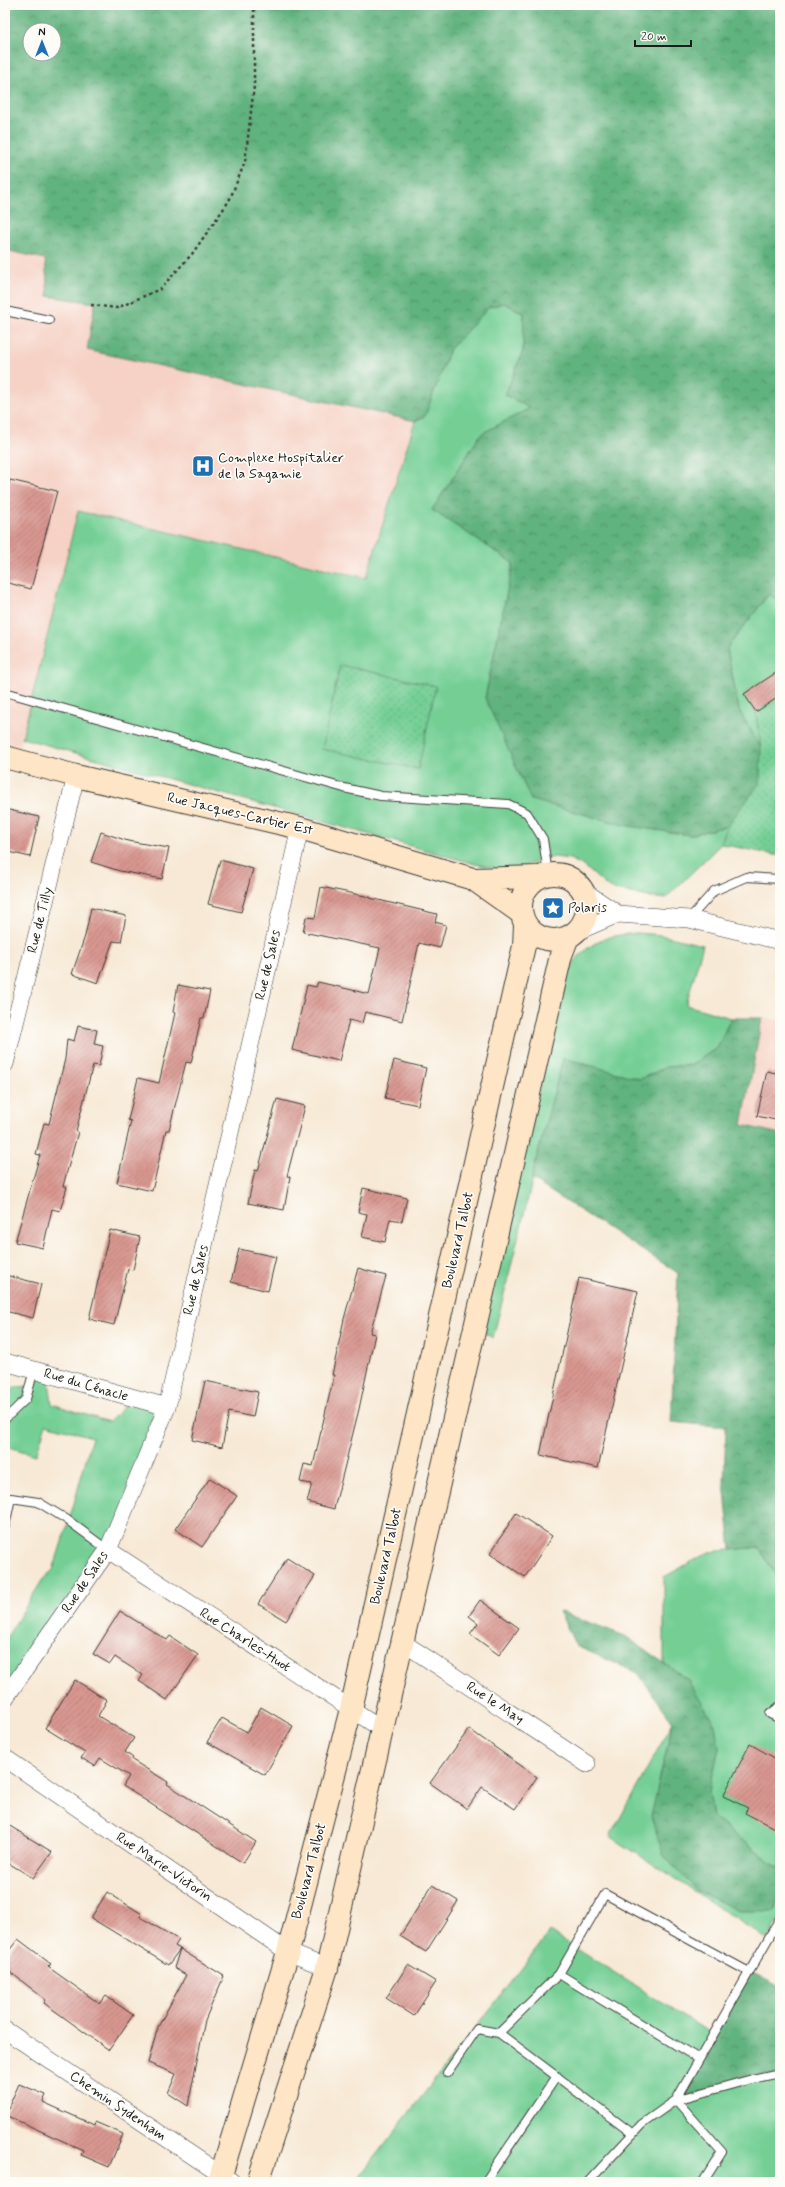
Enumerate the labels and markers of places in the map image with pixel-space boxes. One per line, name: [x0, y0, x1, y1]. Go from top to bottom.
place label: Complexe Hospitalier de la Sagamie: [218, 449, 344, 483]
hospital icon: Complexe Hospitalier de la Sagamie: [190, 453, 216, 479]
place icon: Polaris: [540, 895, 566, 921]
place label: Polaris: [568, 899, 607, 917]

